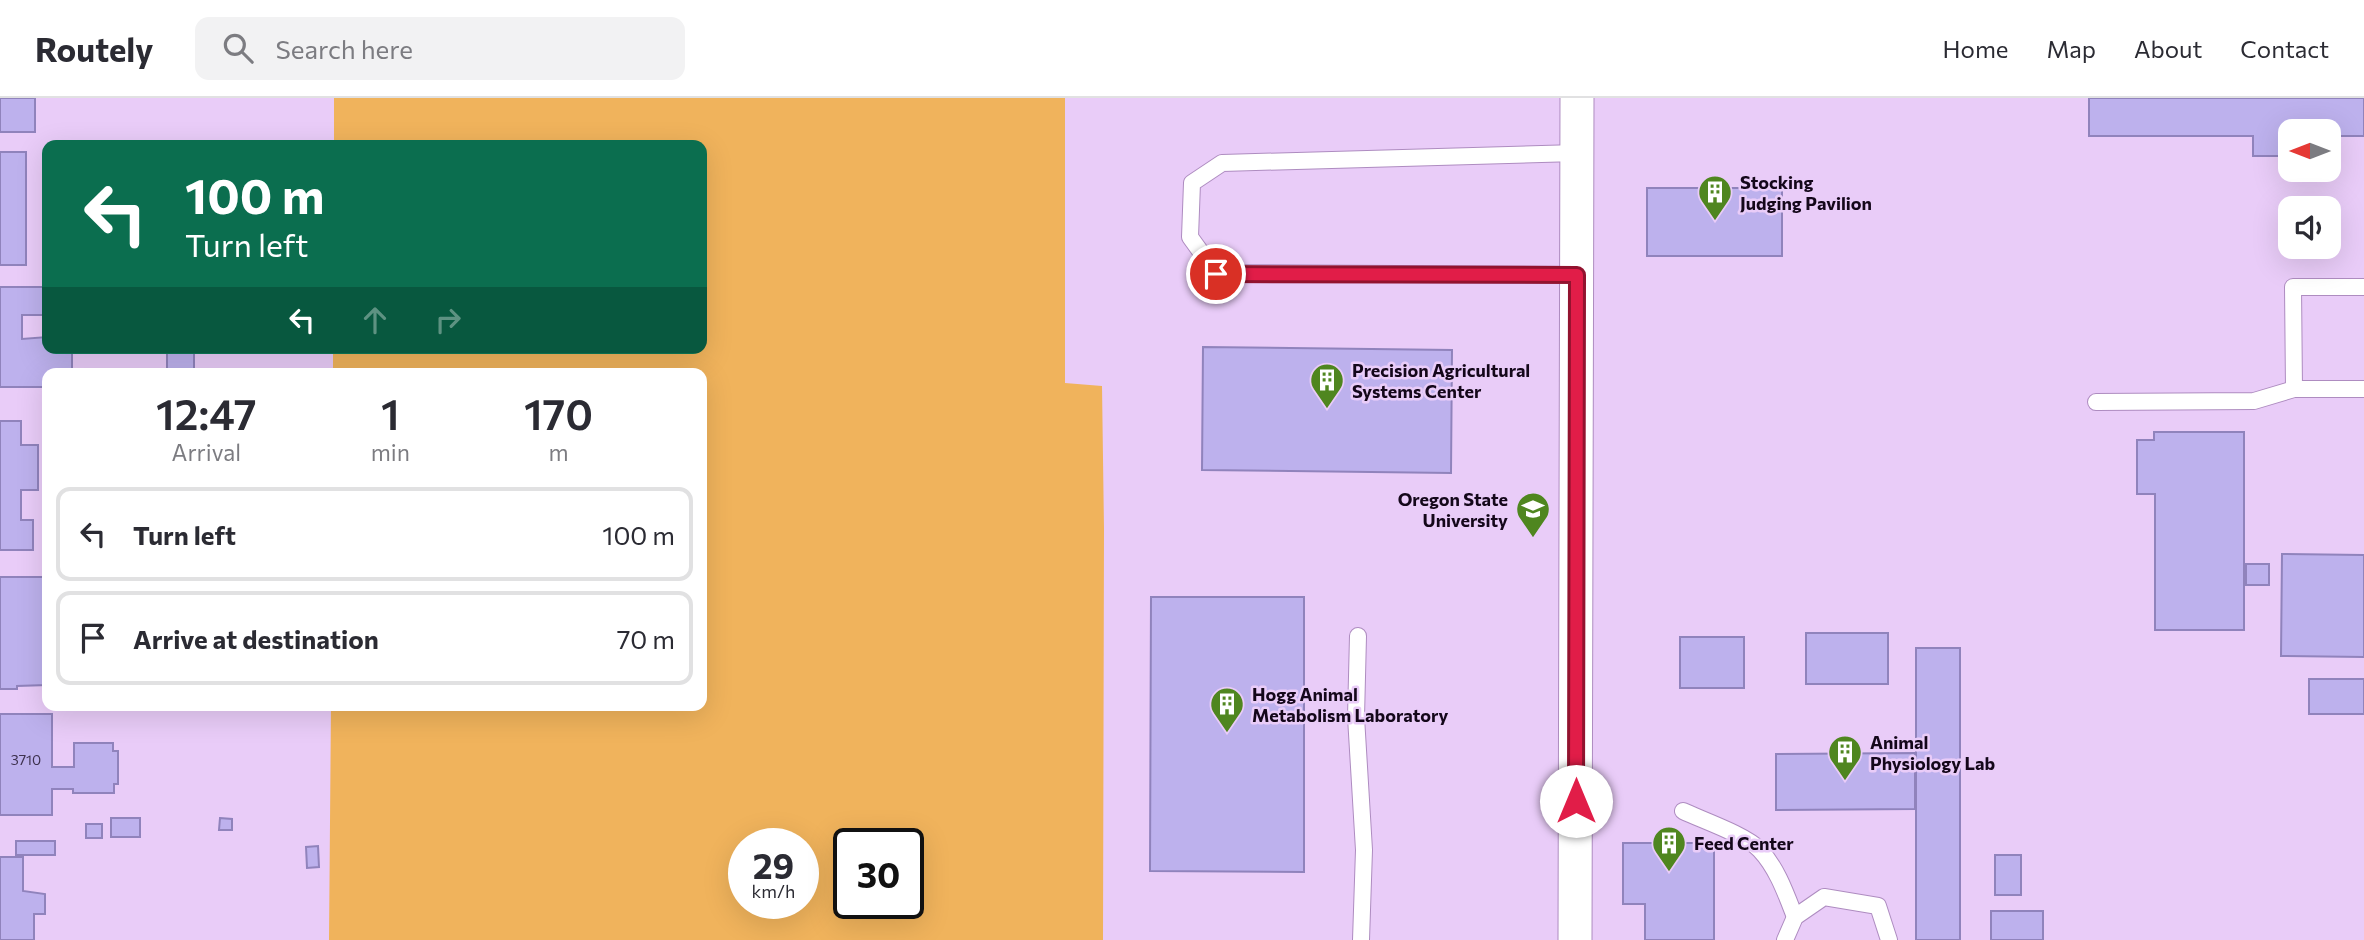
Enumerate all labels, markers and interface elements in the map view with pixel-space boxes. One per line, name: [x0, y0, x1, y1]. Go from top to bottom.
search box: [195, 17, 685, 80]
text: Routely: [35, 28, 153, 69]
icon: search: [219, 29, 257, 67]
text: Search here: [275, 33, 413, 64]
text: Home: [1943, 34, 2009, 63]
text: Map: [2047, 34, 2096, 63]
text: About: [2134, 34, 2202, 63]
text: Contact: [2240, 34, 2329, 63]
north arrow: [2278, 119, 2342, 182]
map controls: [2278, 119, 2341, 259]
text: 100 m: [185, 164, 324, 224]
icon: left: [70, 168, 161, 259]
place label: Stocking Judging Pavilion: [1740, 171, 1872, 214]
building icon: Stocking Judging Pavilion: [1696, 173, 1734, 222]
button: sound: [2278, 196, 2341, 259]
text: Turn left: [185, 224, 309, 264]
pin: [1186, 244, 1246, 304]
icon: arrive: [1197, 255, 1235, 293]
icon: left: [283, 301, 321, 339]
icon: ahead: [356, 301, 394, 339]
icon: right: [429, 301, 467, 339]
place label: Precision Agricultural Systems Center: [1352, 359, 1530, 402]
building icon: Precision Agricultural Systems Center: [1308, 361, 1346, 410]
text: 12:47: [156, 387, 257, 439]
text: 1: [381, 387, 400, 439]
text: 170: [524, 387, 593, 439]
text: Arrival: [172, 438, 241, 466]
text: min: [371, 438, 410, 466]
text: m: [548, 438, 568, 466]
place label: Oregon State University: [1398, 488, 1508, 531]
school or university icon: Oregon State University: [1514, 490, 1552, 539]
icon: left: [74, 515, 112, 553]
text: Turn left: [133, 519, 236, 550]
text: 100 m: [602, 519, 675, 550]
icon: arrive: [74, 619, 112, 657]
text: Arrive at destination: [133, 623, 379, 654]
text: 70 m: [617, 623, 675, 654]
place label: Hogg Animal Metabolism Laboratory: [1252, 683, 1448, 726]
building icon: Hogg Animal Metabolism Laboratory: [1208, 685, 1246, 734]
place label: Animal Physiology Lab: [1870, 731, 1995, 774]
building icon: Animal Physiology Lab: [1826, 733, 1864, 782]
house number: 3710: [11, 751, 41, 768]
position arrow: [1539, 764, 1613, 838]
building icon: Feed Center: [1650, 824, 1688, 873]
speed limit sign: 30: [833, 828, 924, 919]
place label: Feed Center: [1694, 832, 1794, 854]
text: 29: [753, 843, 794, 886]
text: km/h: [752, 880, 795, 902]

